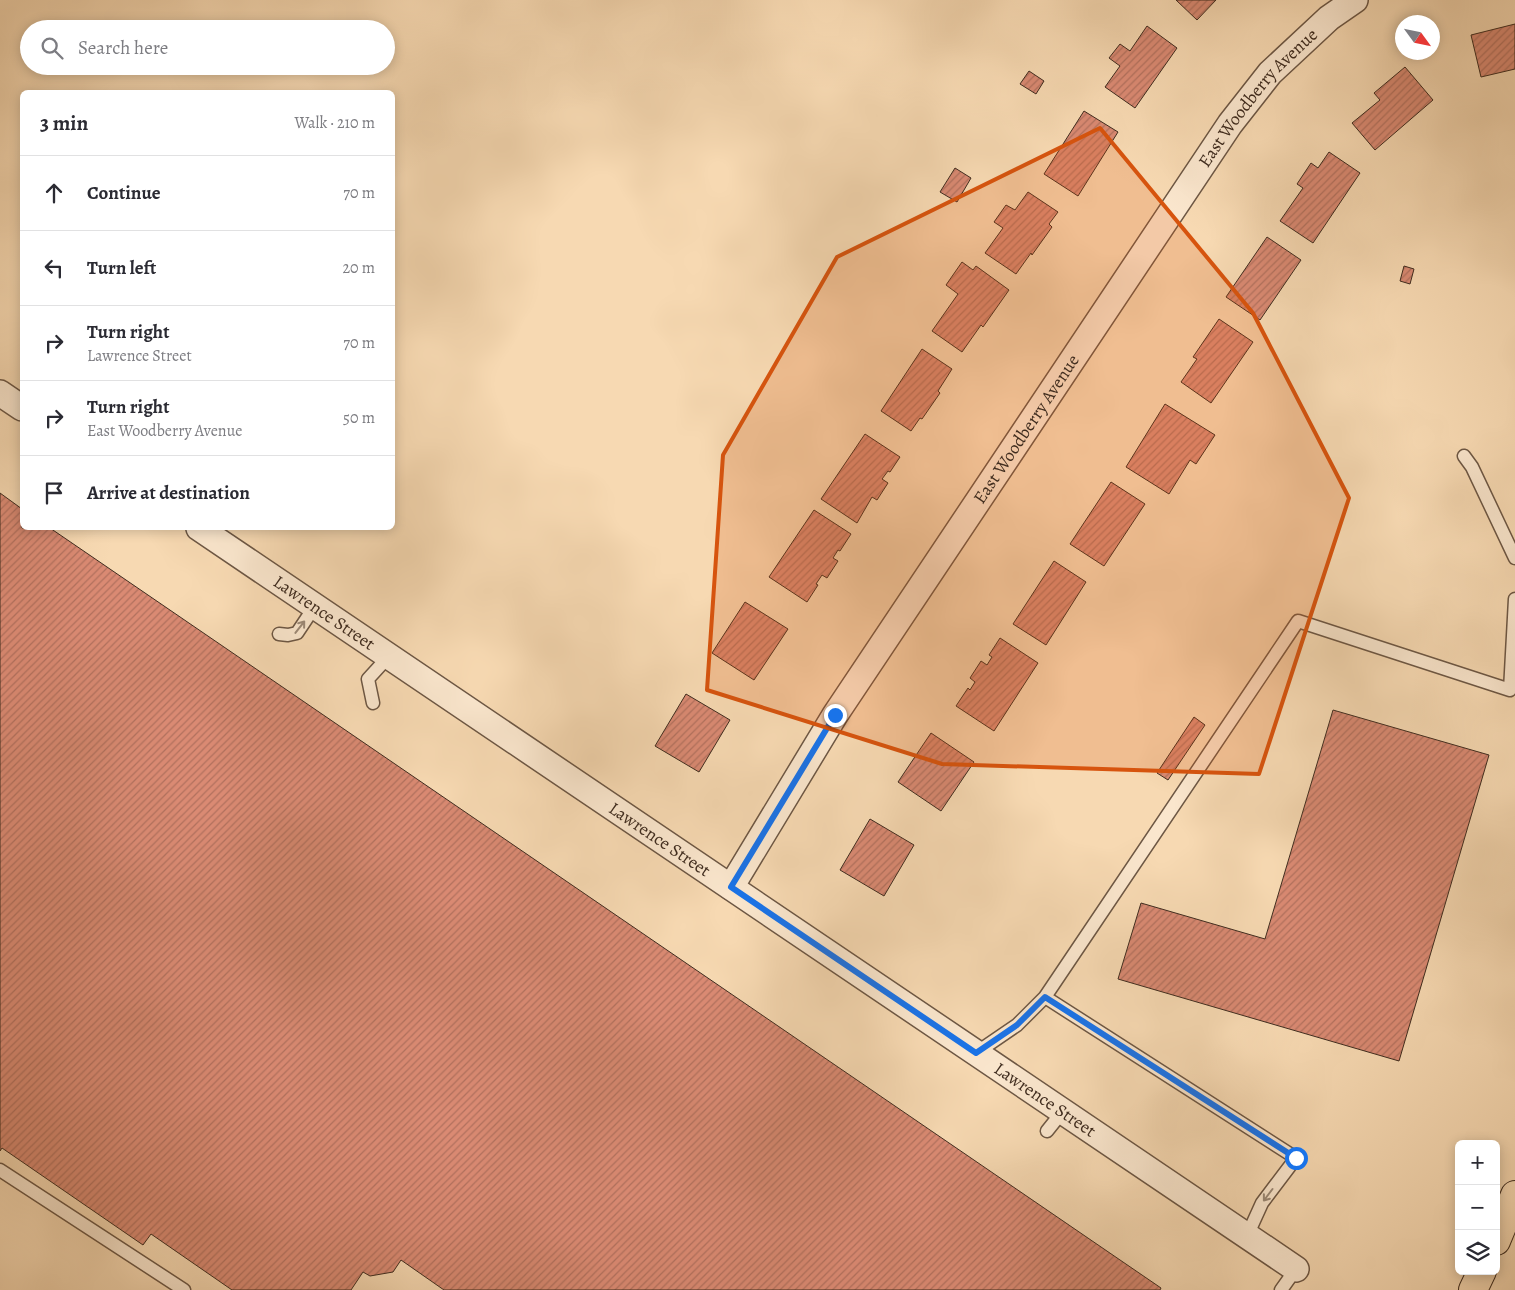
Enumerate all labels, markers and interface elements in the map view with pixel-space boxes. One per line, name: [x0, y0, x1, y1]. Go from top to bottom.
north arrow: [1395, 15, 1440, 60]
search box: [20, 20, 395, 75]
street label: East Woodberry Avenue: [1193, 23, 1323, 172]
icon: search: [38, 34, 66, 62]
text: Search here: [78, 35, 168, 61]
text: 3 min: [40, 109, 88, 137]
text: Walk · 210 m: [294, 112, 375, 134]
icon: ahead: [40, 179, 68, 207]
text: Continue: [87, 180, 161, 206]
text: 70 m: [343, 182, 375, 204]
icon: left: [40, 254, 68, 282]
text: Turn left: [87, 255, 156, 281]
text: 20 m: [342, 257, 375, 279]
text: Turn right: [87, 319, 169, 345]
icon: right: [40, 329, 68, 357]
text: 70 m: [343, 332, 375, 354]
text: Lawrence Street: [87, 345, 192, 367]
street label: East Woodberry Avenue: [968, 350, 1085, 508]
text: Turn right: [87, 394, 169, 420]
icon: right: [40, 404, 68, 432]
text: 50 m: [343, 407, 375, 429]
text: East Woodberry Avenue: [87, 420, 242, 442]
icon: arrive: [40, 479, 68, 507]
text: Arrive at destination: [87, 480, 250, 506]
street label: Lawrence Street: [269, 570, 380, 655]
one-way arrow: [295, 621, 306, 634]
route end: [824, 704, 847, 727]
street label: Lawrence Street: [604, 796, 715, 882]
street label: Lawrence Street: [989, 1057, 1101, 1142]
map controls: [1455, 1140, 1500, 1275]
button: +: [1455, 1140, 1500, 1185]
route start: [1285, 1147, 1308, 1170]
button: −: [1455, 1185, 1500, 1230]
one-way arrow: [1263, 1188, 1274, 1201]
button: layers: [1455, 1230, 1500, 1275]

